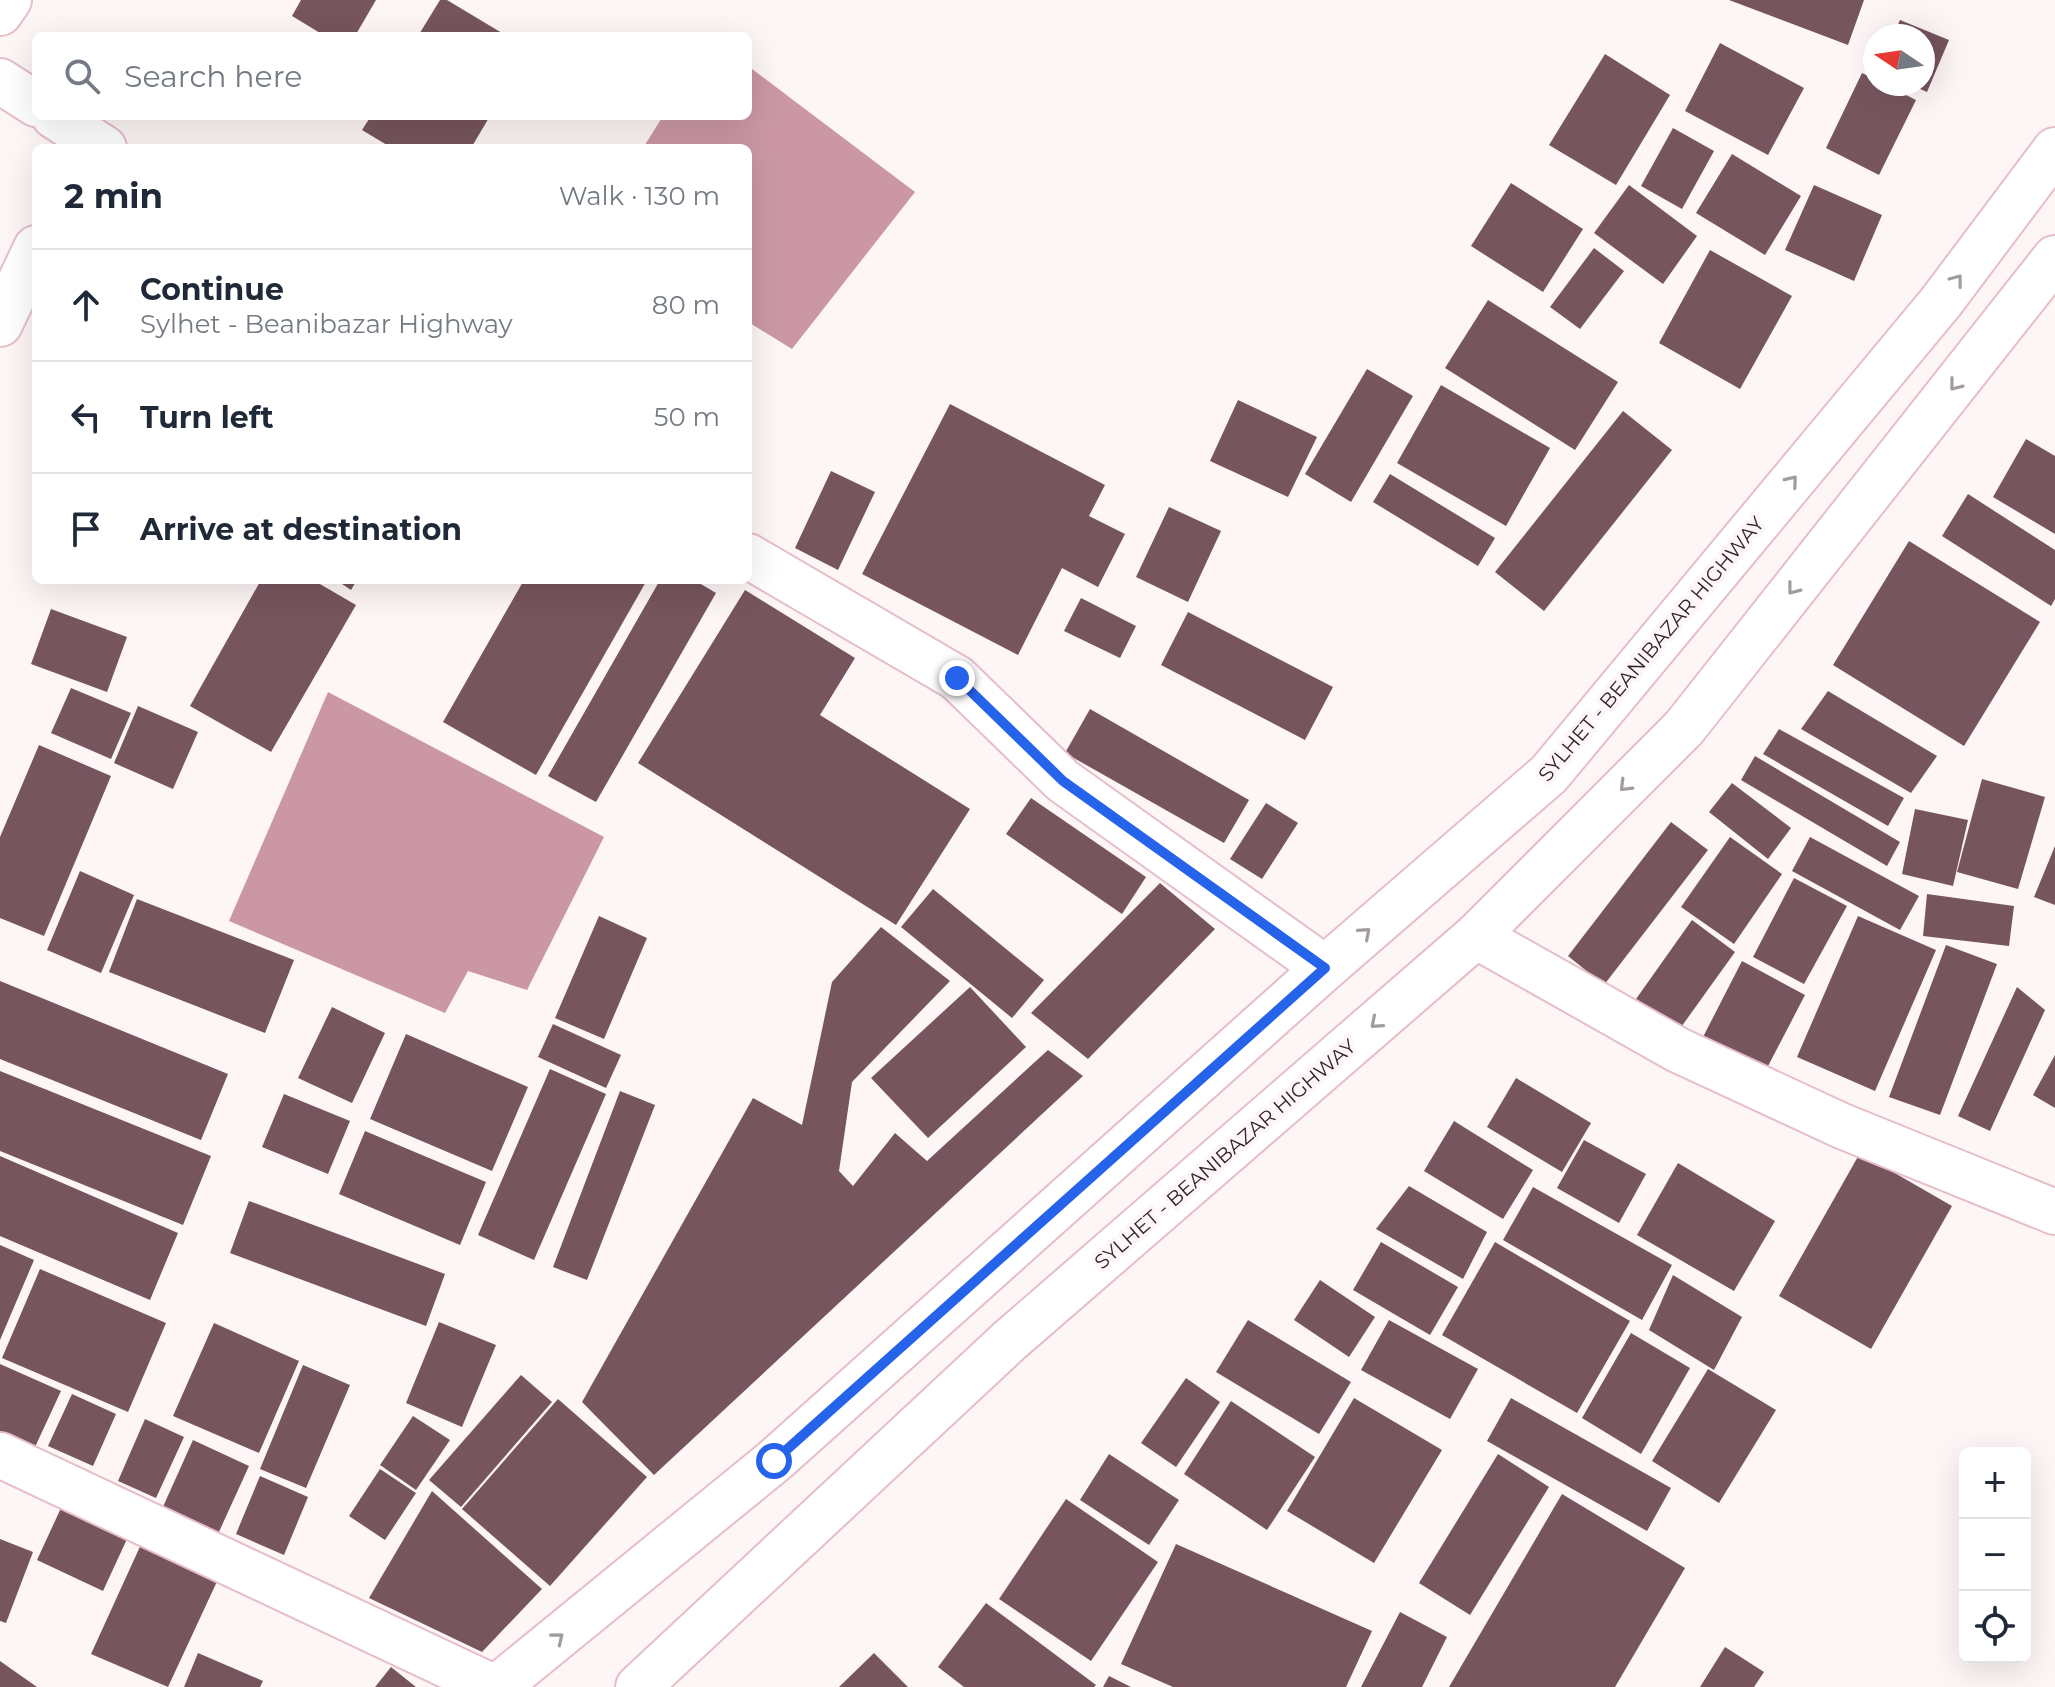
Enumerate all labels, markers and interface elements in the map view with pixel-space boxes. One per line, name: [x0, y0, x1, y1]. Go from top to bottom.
north arrow: [1863, 24, 1935, 96]
search box: [32, 32, 752, 120]
icon: search: [60, 54, 104, 98]
text: Search here: [124, 58, 302, 95]
text: 2 min: [64, 175, 163, 217]
text: Walk · 130 m: [559, 180, 720, 212]
text: Continue: [140, 271, 284, 308]
one-way arrow: [1948, 274, 1962, 289]
icon: ahead: [64, 283, 108, 327]
text: 80 m: [652, 289, 720, 321]
text: Sylhet - Beanibazar Highway: [140, 308, 513, 340]
one-way arrow: [1950, 376, 1964, 391]
icon: left: [64, 395, 108, 439]
text: Turn left: [140, 399, 273, 436]
text: 50 m: [654, 401, 720, 433]
one-way arrow: [1782, 476, 1797, 490]
icon: arrive: [64, 507, 108, 551]
text: Arrive at destination: [140, 511, 462, 548]
street label: SYLHET - BEANIBAZAR HIGHWAY: [1533, 512, 1769, 786]
one-way arrow: [1789, 580, 1803, 595]
route end: [939, 660, 975, 696]
one-way arrow: [1620, 777, 1634, 792]
one-way arrow: [1356, 928, 1371, 943]
one-way arrow: [1370, 1013, 1385, 1028]
street label: SYLHET - BEANIBAZAR HIGHWAY: [1089, 1034, 1361, 1274]
route start: [756, 1443, 792, 1479]
map controls: [1959, 1447, 2031, 1663]
button: +: [1959, 1447, 2031, 1519]
button: −: [1959, 1519, 2031, 1591]
button: locate: [1959, 1591, 2031, 1663]
one-way arrow: [548, 1633, 563, 1647]

